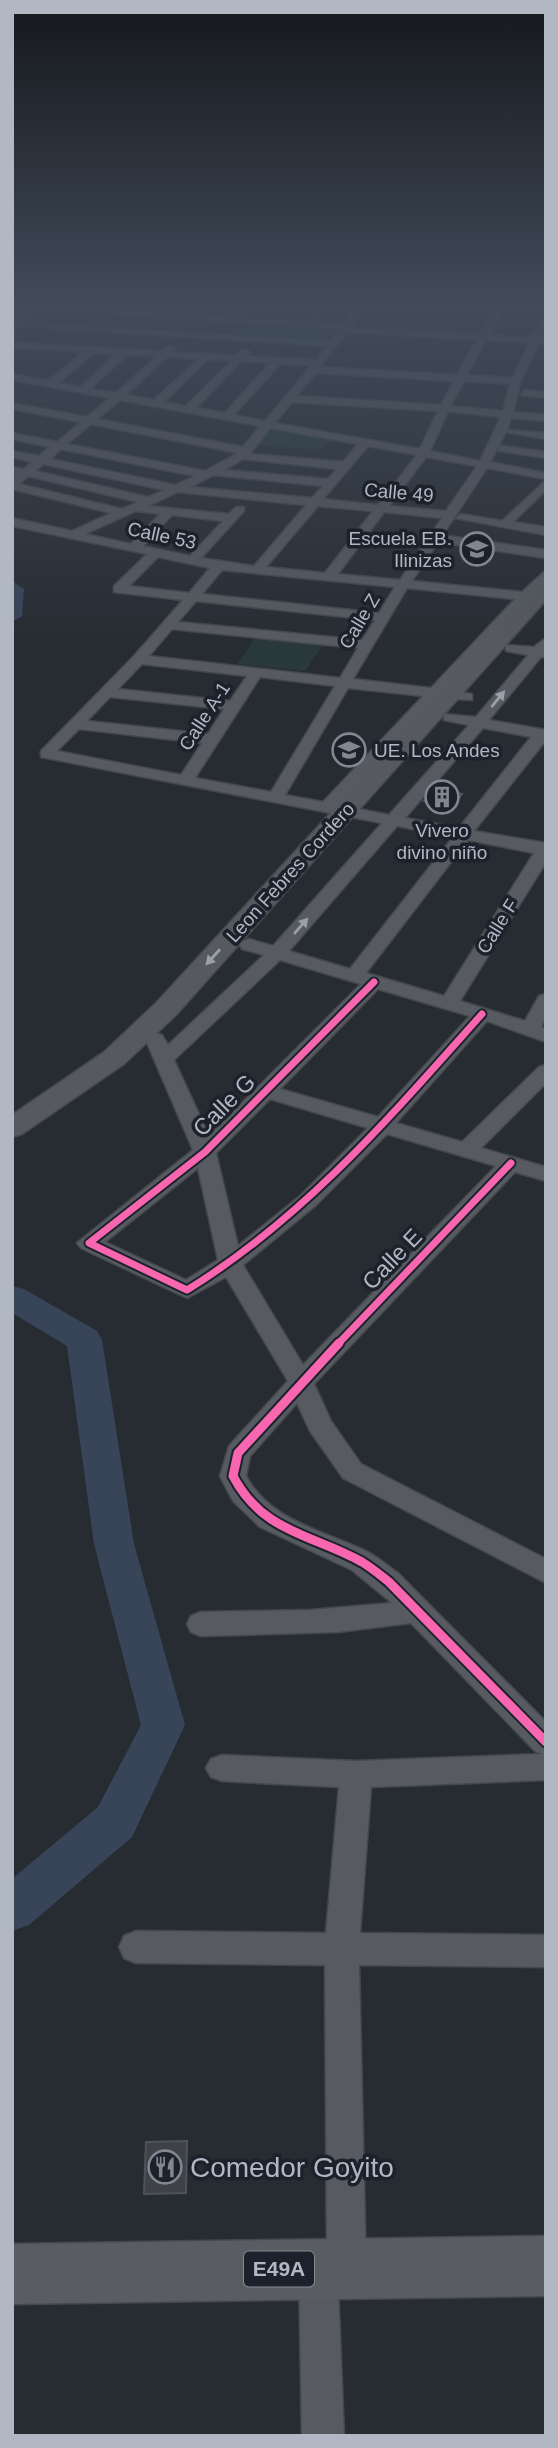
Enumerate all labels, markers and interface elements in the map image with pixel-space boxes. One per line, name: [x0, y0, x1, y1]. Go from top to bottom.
street label: Calle 49: [363, 479, 435, 506]
street label: Calle 53: [126, 518, 198, 553]
place label: Escuela EB. Ilinizas: [349, 528, 452, 571]
school or university icon: Escuela EB. Ilinizas: [458, 530, 496, 568]
street label: Calle Z: [335, 590, 384, 652]
street label: Calle A-1: [175, 678, 234, 754]
one-way arrow: [491, 691, 506, 709]
school or university icon: UE. Los Andes: [330, 731, 368, 769]
place label: UE. Los Andes: [374, 740, 500, 761]
building icon: Vivero divino niño: [423, 778, 461, 816]
street label: Leon Febres Cordero: [222, 798, 359, 946]
place label: Vivero divino niño: [397, 820, 487, 863]
street label: Calle F: [473, 895, 522, 957]
one-way arrow: [293, 917, 309, 935]
one-way arrow: [205, 948, 221, 966]
street label: Calle G: [188, 1069, 260, 1141]
street label: Calle E: [357, 1223, 427, 1295]
restaurant icon: Comedor Goyito: [146, 2148, 184, 2186]
place label: Comedor Goyito: [190, 2152, 394, 2183]
road number: E49A: [244, 2252, 314, 2286]

